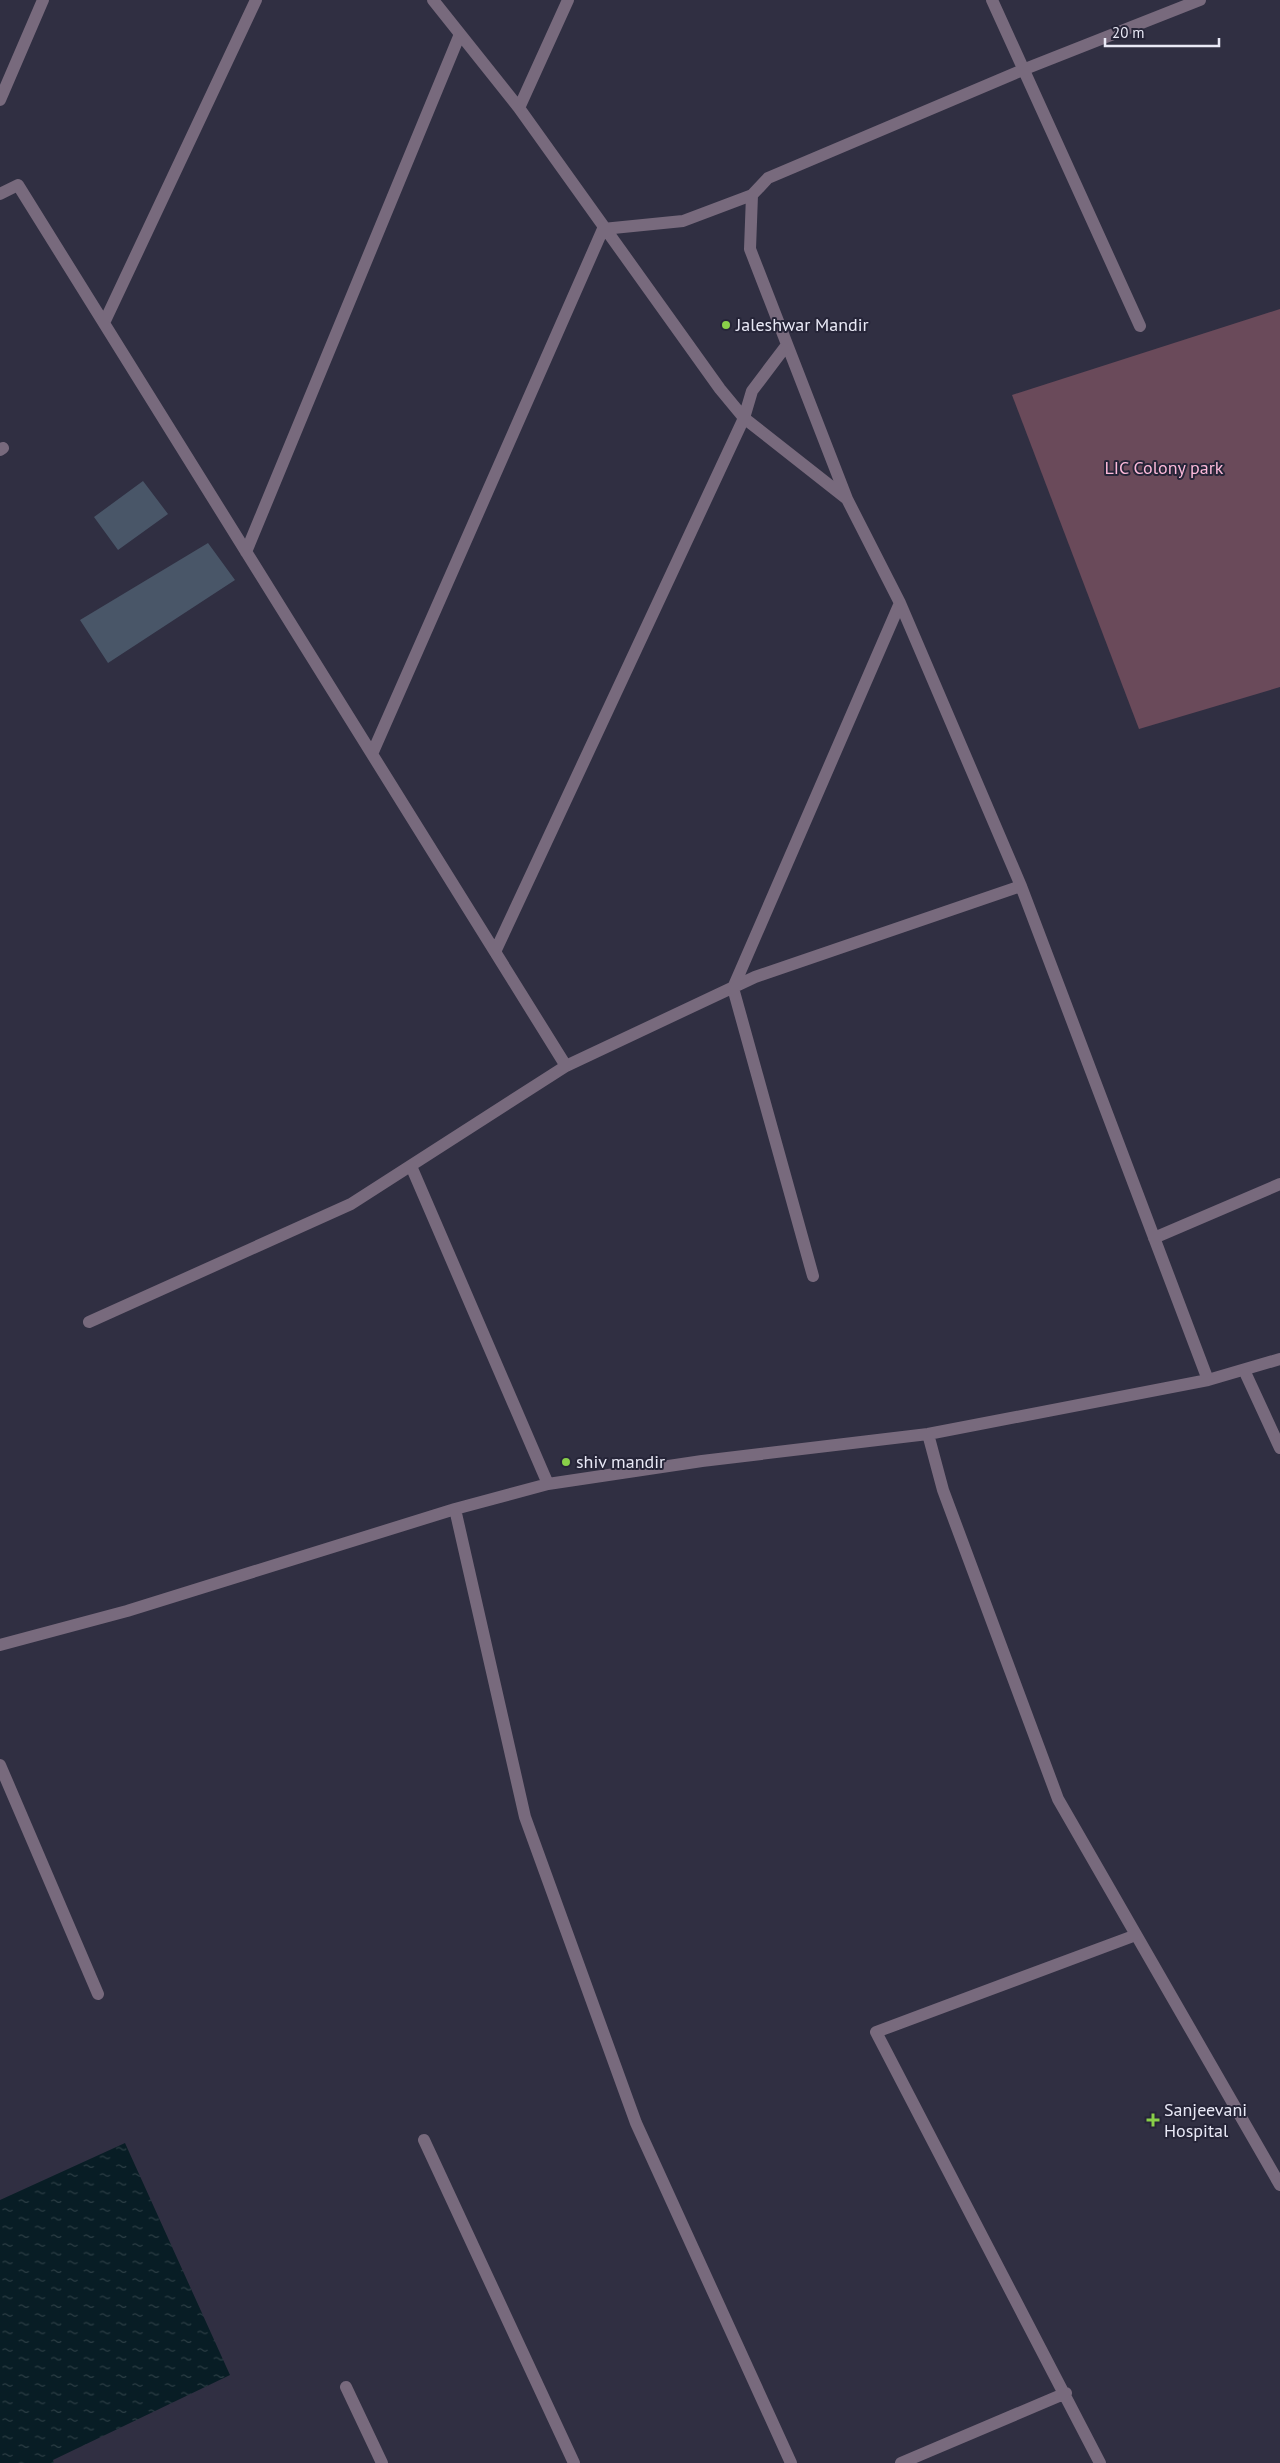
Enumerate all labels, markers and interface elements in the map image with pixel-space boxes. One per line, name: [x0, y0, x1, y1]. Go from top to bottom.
scale bar: [1105, 15, 1219, 47]
text: 20 m: [1112, 23, 1145, 42]
place label: Jaleshwar Mandir: [735, 313, 869, 336]
marker: Jaleshwar Mandir: [720, 319, 732, 331]
park label: LIC Colony park: [1105, 456, 1224, 479]
place label: shiv mandir: [576, 1450, 665, 1473]
marker: shiv mandir: [560, 1456, 572, 1468]
place label: Sanjeevani Hospital: [1164, 2098, 1247, 2142]
marker: Sanjeevani Hospital: [1146, 2113, 1160, 2127]

